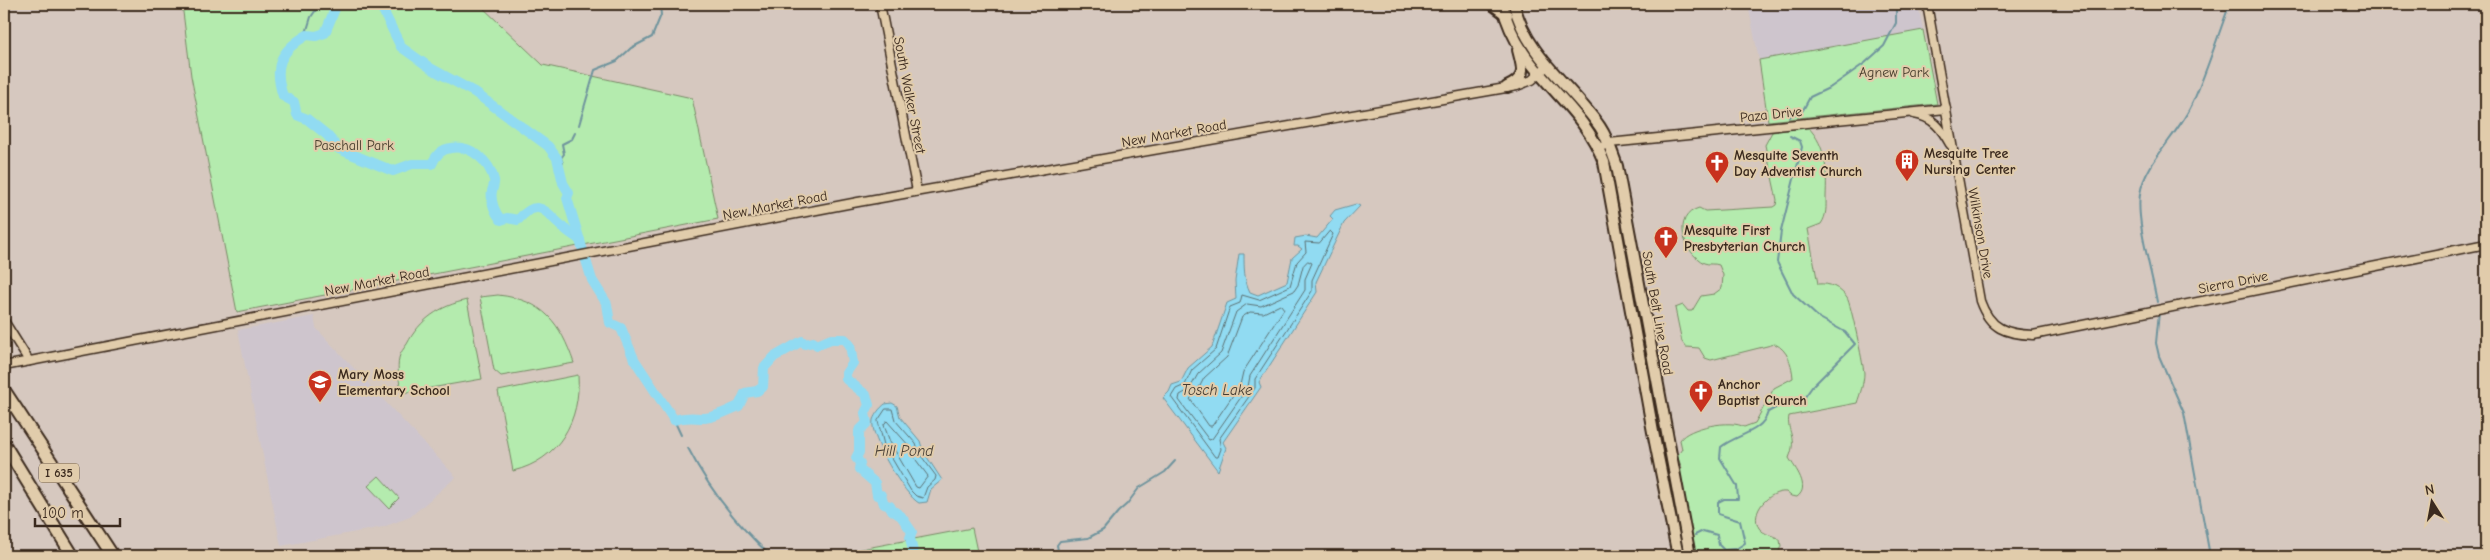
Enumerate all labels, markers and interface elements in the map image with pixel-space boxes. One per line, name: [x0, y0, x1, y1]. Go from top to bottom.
street label: South Walker Street: [890, 35, 929, 156]
park label: Agnew Park: [1859, 64, 1929, 81]
street label: Paza Drive: [1739, 103, 1803, 126]
street label: New Market Road: [1120, 116, 1228, 151]
park label: Paschall Park: [314, 137, 394, 154]
place label: Mesquite Tree Nursing Center: [1924, 145, 2016, 178]
place label: Mesquite Seventh Day Adventist Church: [1734, 147, 1862, 180]
building icon: Mesquite Tree Nursing Center: [1894, 148, 1920, 182]
church icon: Mesquite Seventh Day Adventist Church: [1704, 150, 1730, 184]
street label: Wilkinson Drive: [1964, 186, 1997, 280]
street label: New Market Road: [721, 187, 829, 224]
place label: Mesquite First Presbyterian Church: [1684, 222, 1806, 255]
church icon: Mesquite First Presbyterian Church: [1653, 225, 1679, 259]
street label: South Belt Line Road: [1638, 250, 1677, 376]
street label: New Market Road: [323, 263, 431, 300]
street label: Sierra Drive: [2197, 267, 2269, 298]
place label: Mary Moss Elementary School: [338, 366, 450, 399]
school or university icon: Mary Moss Elementary School: [307, 369, 333, 403]
place label: Anchor Baptist Church: [1718, 376, 1807, 409]
church icon: Anchor Baptist Church: [1688, 379, 1714, 413]
water label: Tosch Lake: [1182, 381, 1253, 399]
water label: Hill Pond: [875, 442, 934, 460]
road number: I 635: [39, 463, 79, 482]
north arrow: [2408, 478, 2458, 528]
text: N: [2424, 481, 2436, 499]
scale bar: [35, 495, 120, 527]
text: 100 m: [42, 504, 84, 522]

